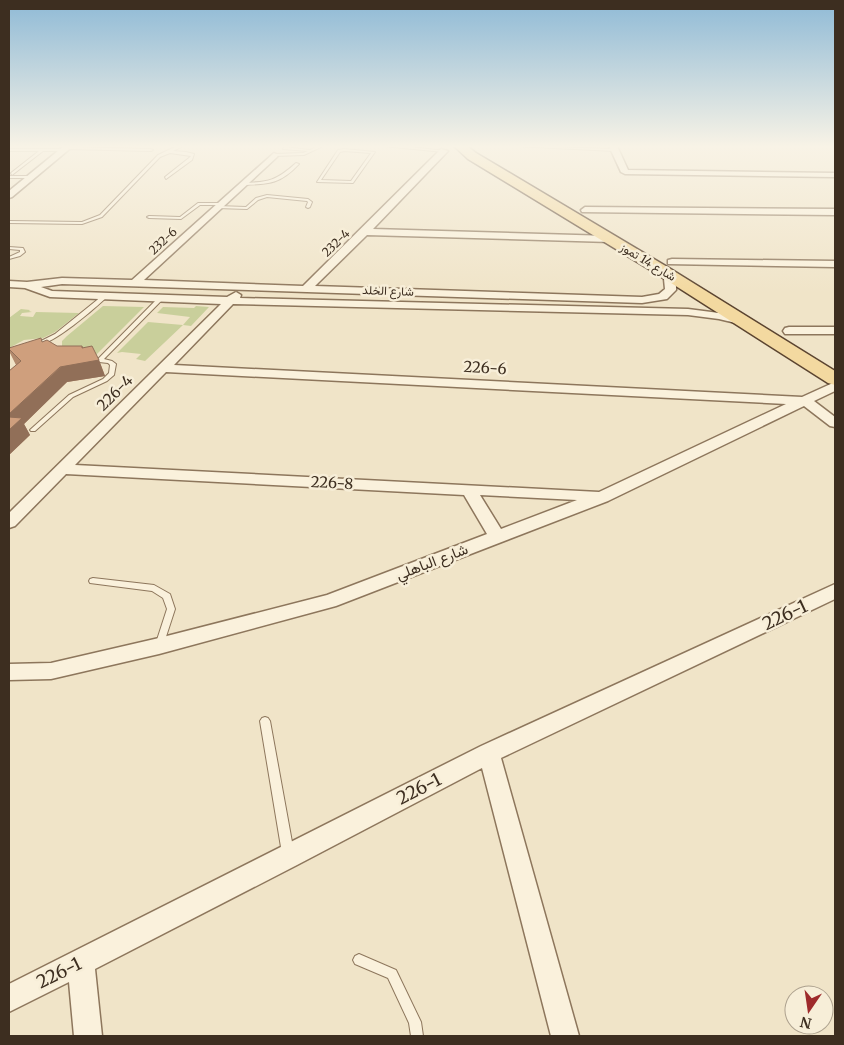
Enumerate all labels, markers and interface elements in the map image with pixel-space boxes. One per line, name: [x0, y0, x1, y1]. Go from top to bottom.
street label: 232-6: [145, 224, 180, 257]
street label: 232-4: [319, 225, 353, 259]
street label: شارع 14 تموز: [616, 239, 679, 286]
street label: شارع الخلد: [362, 282, 414, 301]
street label: 226-6: [463, 357, 507, 378]
street label: 226-4: [93, 371, 137, 415]
street label: 226-8: [310, 472, 354, 493]
street label: شارع الباهلي: [393, 539, 472, 588]
street label: 226-1: [759, 594, 811, 635]
street label: 226-1: [393, 768, 445, 810]
street label: 226-1: [33, 952, 85, 993]
north arrow: [784, 985, 834, 1035]
text: N: [799, 1013, 813, 1033]

